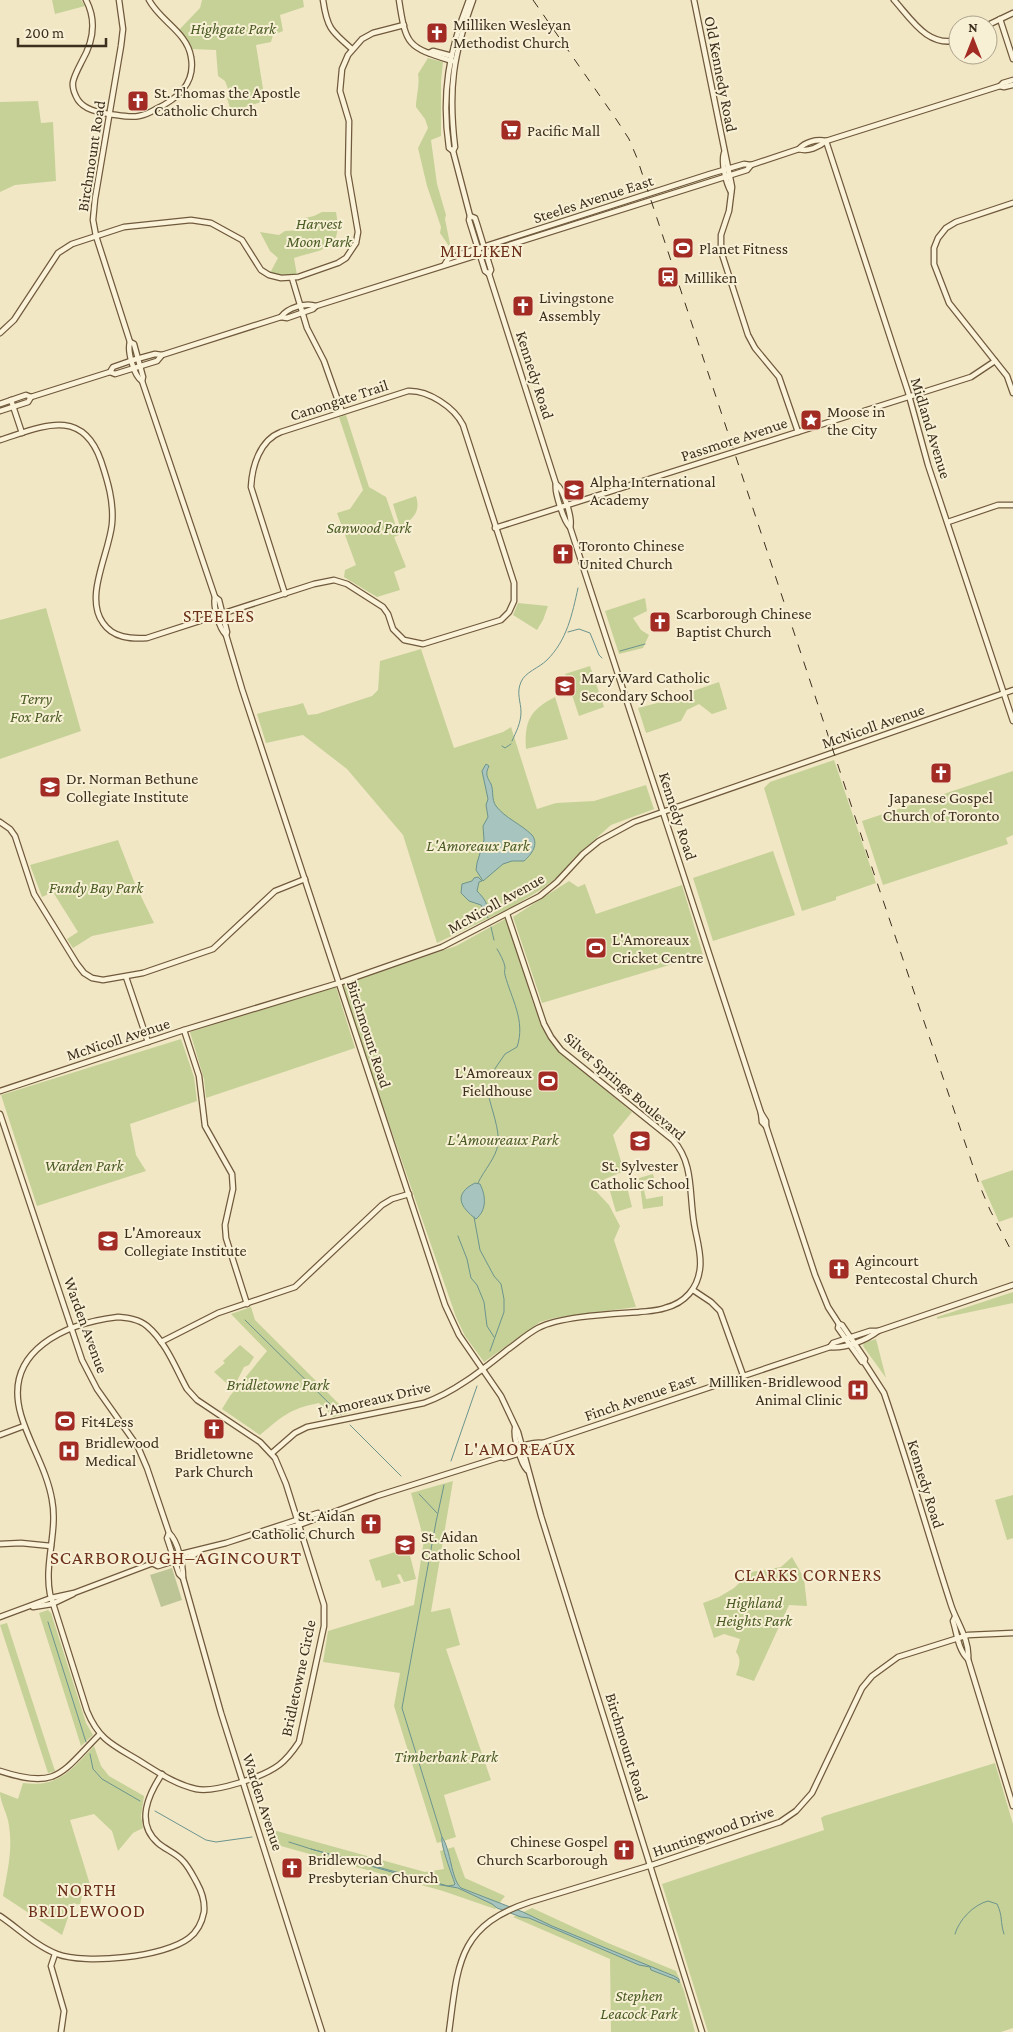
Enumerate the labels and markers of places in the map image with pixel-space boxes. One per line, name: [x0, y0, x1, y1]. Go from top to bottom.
place label: Milliken Wesleyan Methodist Church: [453, 16, 571, 51]
church icon: Milliken Wesleyan Methodist Church: [425, 21, 449, 45]
place label: St. Thomas the Apostle Catholic Church: [154, 84, 300, 119]
church icon: St. Thomas the Apostle Catholic Church: [126, 89, 150, 113]
supermarket icon: Pacific Mall: [499, 118, 523, 142]
place label: Pacific Mall: [527, 122, 600, 139]
sports icon: Planet Fitness: [671, 236, 695, 260]
place label: Planet Fitness: [699, 240, 788, 257]
station icon: Milliken: [656, 265, 680, 289]
place label: Milliken: [684, 269, 738, 286]
place label: Livingstone Assembly: [539, 289, 614, 325]
church icon: Livingstone Assembly: [511, 294, 535, 318]
place label: Moose in the City: [827, 403, 886, 439]
place icon: Moose in the City: [799, 408, 823, 432]
place label: Alpha International Academy: [590, 473, 716, 509]
school or university icon: Alpha International Academy: [562, 478, 586, 502]
place label: Toronto Chinese United Church: [579, 537, 684, 572]
church icon: Toronto Chinese United Church: [551, 542, 575, 566]
place label: Scarborough Chinese Baptist Church: [676, 605, 812, 641]
church icon: Scarborough Chinese Baptist Church: [648, 610, 672, 634]
place label: Mary Ward Catholic Secondary School: [581, 669, 710, 705]
school or university icon: Mary Ward Catholic Secondary School: [553, 674, 577, 698]
church icon: Japanese Gospel Church of Toronto: [929, 761, 953, 785]
place label: Dr. Norman Bethune Collegiate Institute: [66, 770, 198, 806]
school or university icon: Dr. Norman Bethune Collegiate Institute: [38, 775, 62, 799]
place label: Japanese Gospel Church of Toronto: [883, 789, 999, 824]
place label: L'Amoreaux Cricket Centre: [612, 931, 703, 966]
sports icon: L'Amoreaux Cricket Centre: [584, 936, 608, 960]
place label: L'Amoreaux Fieldhouse: [455, 1064, 532, 1099]
sports icon: L'Amoreaux Fieldhouse: [536, 1069, 560, 1093]
school or university icon: St. Sylvester Catholic School: [628, 1129, 652, 1153]
place label: St. Sylvester Catholic School: [590, 1157, 690, 1192]
place label: L'Amoreaux Collegiate Institute: [124, 1224, 246, 1260]
school or university icon: L'Amoreaux Collegiate Institute: [96, 1229, 120, 1253]
place label: Agincourt Pentecostal Church: [855, 1252, 979, 1287]
church icon: Agincourt Pentecostal Church: [827, 1257, 851, 1281]
place label: Milliken-Bridlewood Animal Clinic: [709, 1373, 843, 1408]
hospital icon: Milliken-Bridlewood Animal Clinic: [846, 1378, 870, 1402]
sports icon: Fit4Less: [53, 1409, 77, 1433]
place label: Fit4Less: [81, 1413, 133, 1430]
church icon: Bridletowne Park Church: [202, 1417, 226, 1441]
place label: Bridlewood Medical: [85, 1434, 160, 1469]
hospital icon: Bridlewood Medical: [57, 1439, 81, 1463]
place label: Bridletowne Park Church: [175, 1445, 254, 1480]
place label: St. Aidan Catholic Church: [251, 1507, 355, 1542]
church icon: St. Aidan Catholic Church: [359, 1512, 383, 1536]
place label: St. Aidan Catholic School: [421, 1528, 520, 1563]
school or university icon: St. Aidan Catholic School: [393, 1533, 417, 1557]
place label: Chinese Gospel Church Scarborough: [477, 1833, 608, 1869]
church icon: Chinese Gospel Church Scarborough: [612, 1838, 636, 1862]
place label: Bridlewood Presbyterian Church: [308, 1851, 439, 1887]
church icon: Bridlewood Presbyterian Church: [280, 1856, 304, 1880]

